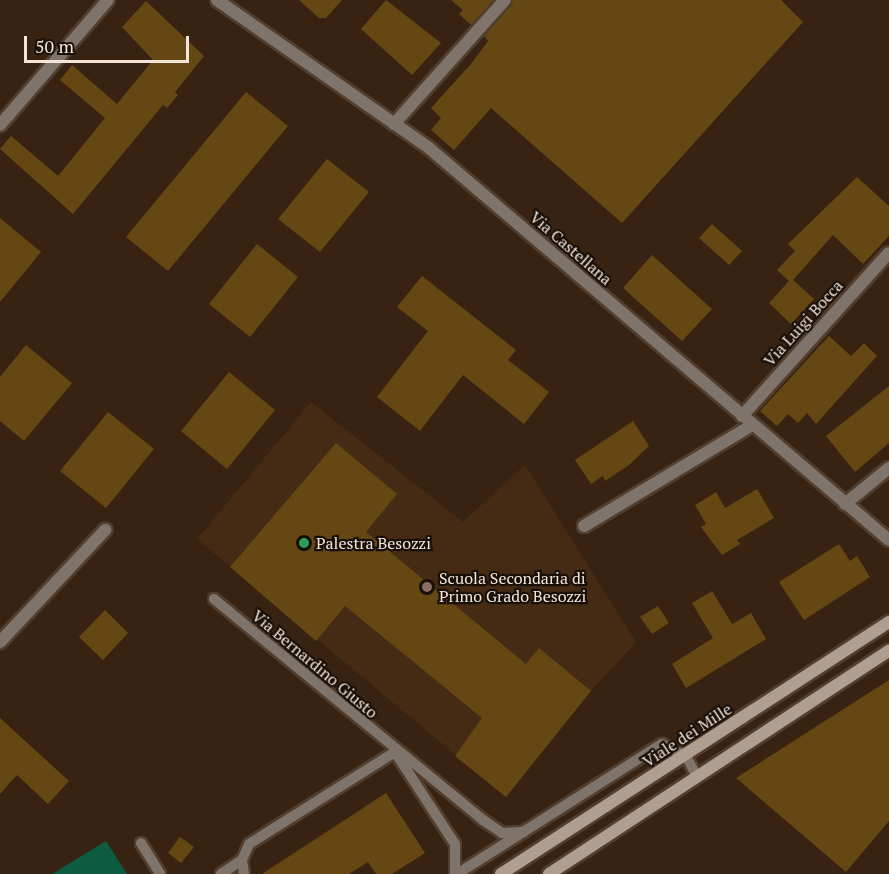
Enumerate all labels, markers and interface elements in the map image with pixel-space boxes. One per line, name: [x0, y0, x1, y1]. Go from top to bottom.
scale bar: [27, 24, 192, 62]
text: 50 m: [35, 34, 74, 58]
street label: Via Castellana: [526, 207, 616, 289]
street label: Via Luigi Bocca: [759, 276, 847, 370]
place label: Palestra Besozzi: [316, 533, 431, 553]
marker: Palestra Besozzi: [297, 536, 311, 550]
place label: Scuola Secondaria di Primo Grado Besozzi: [439, 568, 586, 606]
marker: Scuola Secondaria di Primo Grado Besozzi: [420, 580, 434, 594]
street label: Via Bernardino Giusto: [248, 606, 382, 722]
street label: Viale dei Mille: [639, 699, 735, 771]

